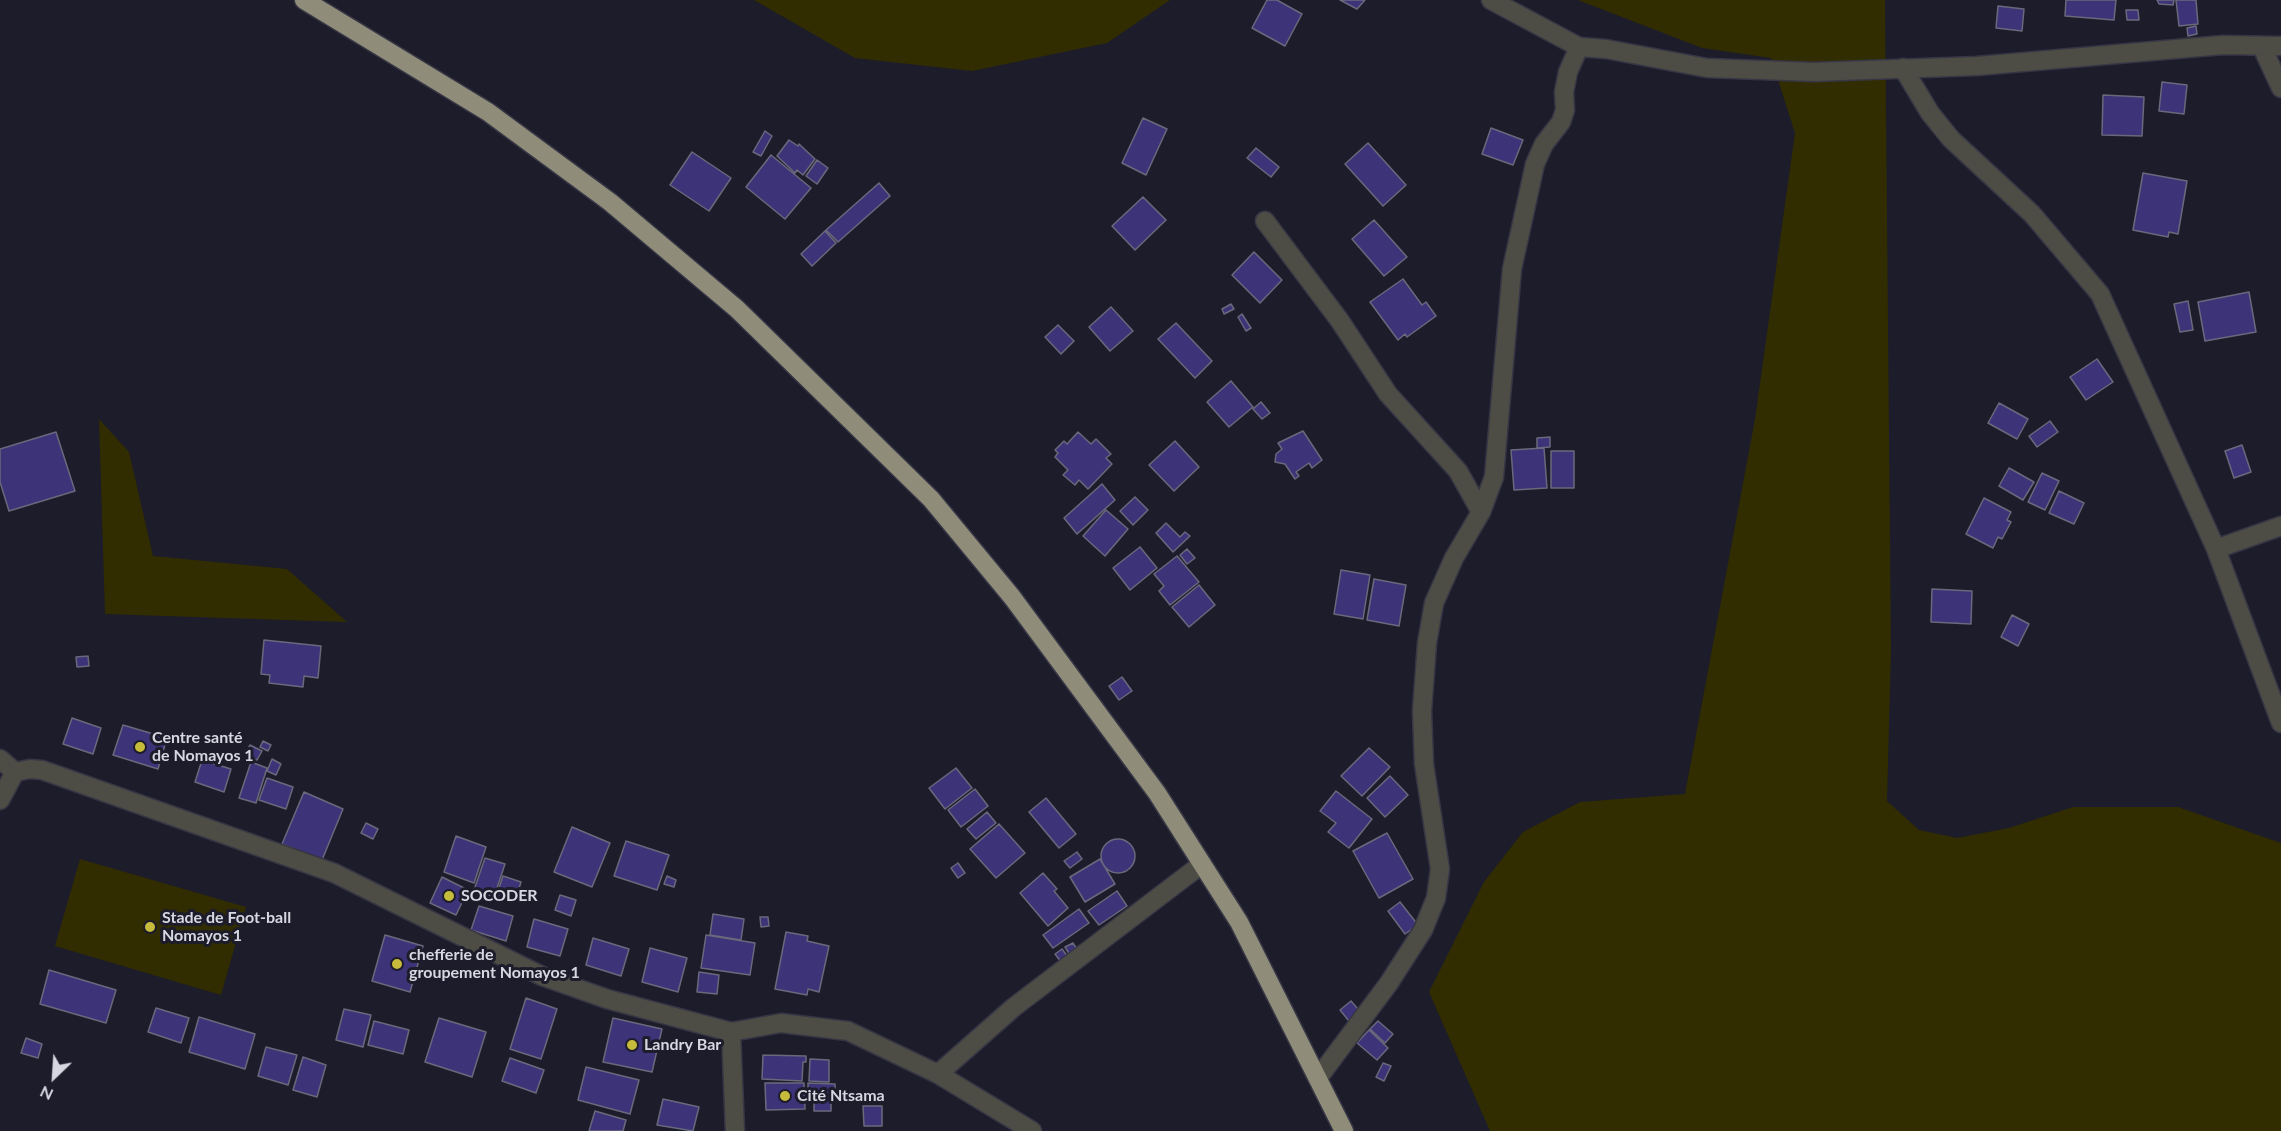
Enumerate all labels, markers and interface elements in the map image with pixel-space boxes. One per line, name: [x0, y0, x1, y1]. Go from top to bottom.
place label: Centre santé de Nomayos 1: [152, 728, 254, 766]
marker: Centre santé de Nomayos 1: [133, 740, 147, 754]
place label: SOCODER: [461, 886, 538, 906]
marker: SOCODER: [442, 889, 456, 903]
place label: Stade de Foot-ball Nomayos 1: [162, 908, 291, 946]
marker: Stade de Foot-ball Nomayos 1: [143, 920, 157, 934]
place label: chefferie de groupement Nomayos 1: [409, 945, 580, 983]
marker: chefferie de groupement Nomayos 1: [390, 957, 404, 971]
place label: Landry Bar: [644, 1035, 721, 1055]
marker: Landry Bar: [625, 1038, 639, 1052]
north arrow: [24, 1047, 84, 1107]
text: N: [37, 1083, 56, 1105]
place label: Cité Ntsama: [797, 1086, 885, 1106]
marker: Cité Ntsama: [778, 1089, 792, 1103]

